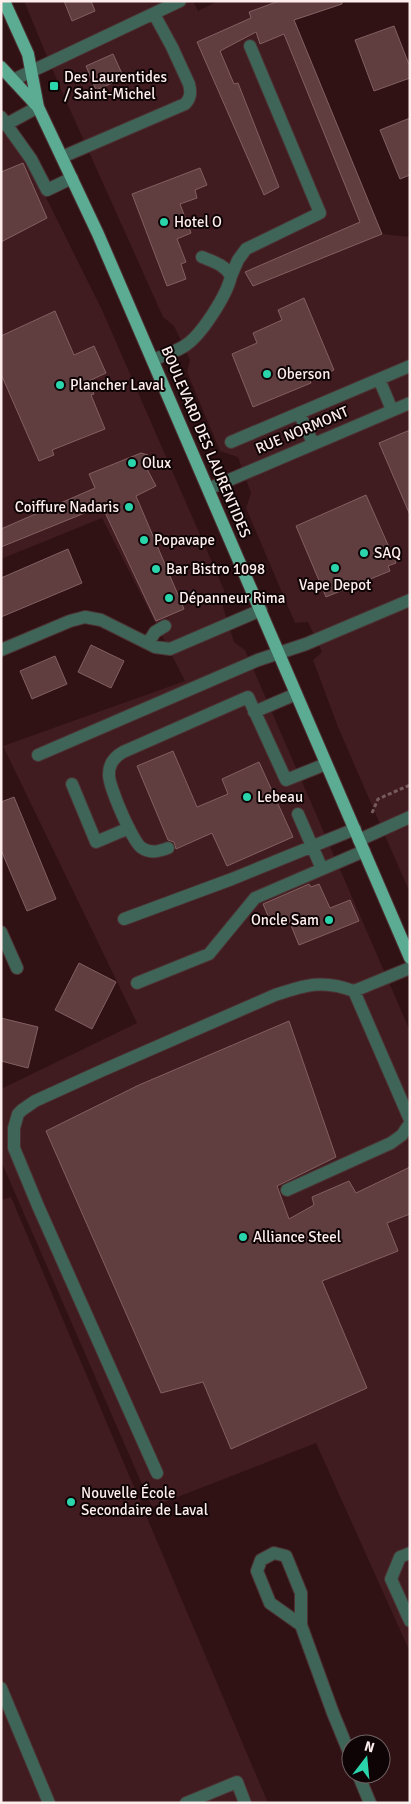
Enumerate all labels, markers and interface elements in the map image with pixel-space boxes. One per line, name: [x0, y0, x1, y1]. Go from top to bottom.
place label: Des Laurentides / Saint-Michel: [64, 68, 167, 103]
marker: Des Laurentides / Saint-Michel: [48, 80, 60, 92]
place label: Hotel O: [174, 213, 222, 231]
marker: Hotel O: [158, 216, 170, 228]
street label: BOULEVARD DES LAURENTIDES: [157, 343, 255, 541]
place label: Oberson: [277, 365, 330, 383]
marker: Oberson: [261, 368, 273, 380]
place label: Plancher Laval: [70, 376, 164, 394]
marker: Plancher Laval: [54, 379, 66, 391]
street label: RUE NORMONT: [253, 402, 352, 458]
place label: Olux: [142, 454, 171, 472]
marker: Olux: [126, 457, 138, 469]
place label: Coiffure Nadaris: [15, 498, 119, 516]
marker: Coiffure Nadaris: [123, 501, 135, 513]
place label: Popavape: [154, 531, 215, 549]
marker: Popavape: [138, 534, 150, 546]
place label: SAQ: [374, 544, 401, 562]
marker: SAQ: [358, 547, 370, 559]
place label: Bar Bistro 1098: [166, 560, 265, 578]
marker: Vape Depot: [329, 562, 341, 574]
marker: Bar Bistro 1098: [150, 563, 162, 575]
place label: Vape Depot: [299, 576, 371, 594]
place label: Dépanneur Rima: [179, 589, 285, 607]
marker: Dépanneur Rima: [163, 592, 175, 604]
place label: Lebeau: [257, 788, 303, 806]
marker: Lebeau: [241, 791, 253, 803]
place label: Oncle Sam: [251, 911, 319, 929]
marker: Oncle Sam: [323, 914, 335, 926]
place label: Alliance Steel: [253, 1228, 341, 1246]
marker: Alliance Steel: [237, 1231, 249, 1243]
place label: Nouvelle École Secondaire de Laval: [81, 1483, 208, 1519]
marker: Nouvelle École Secondaire de Laval: [65, 1496, 77, 1508]
north arrow: [341, 1734, 391, 1784]
text: N: [362, 1737, 376, 1756]

